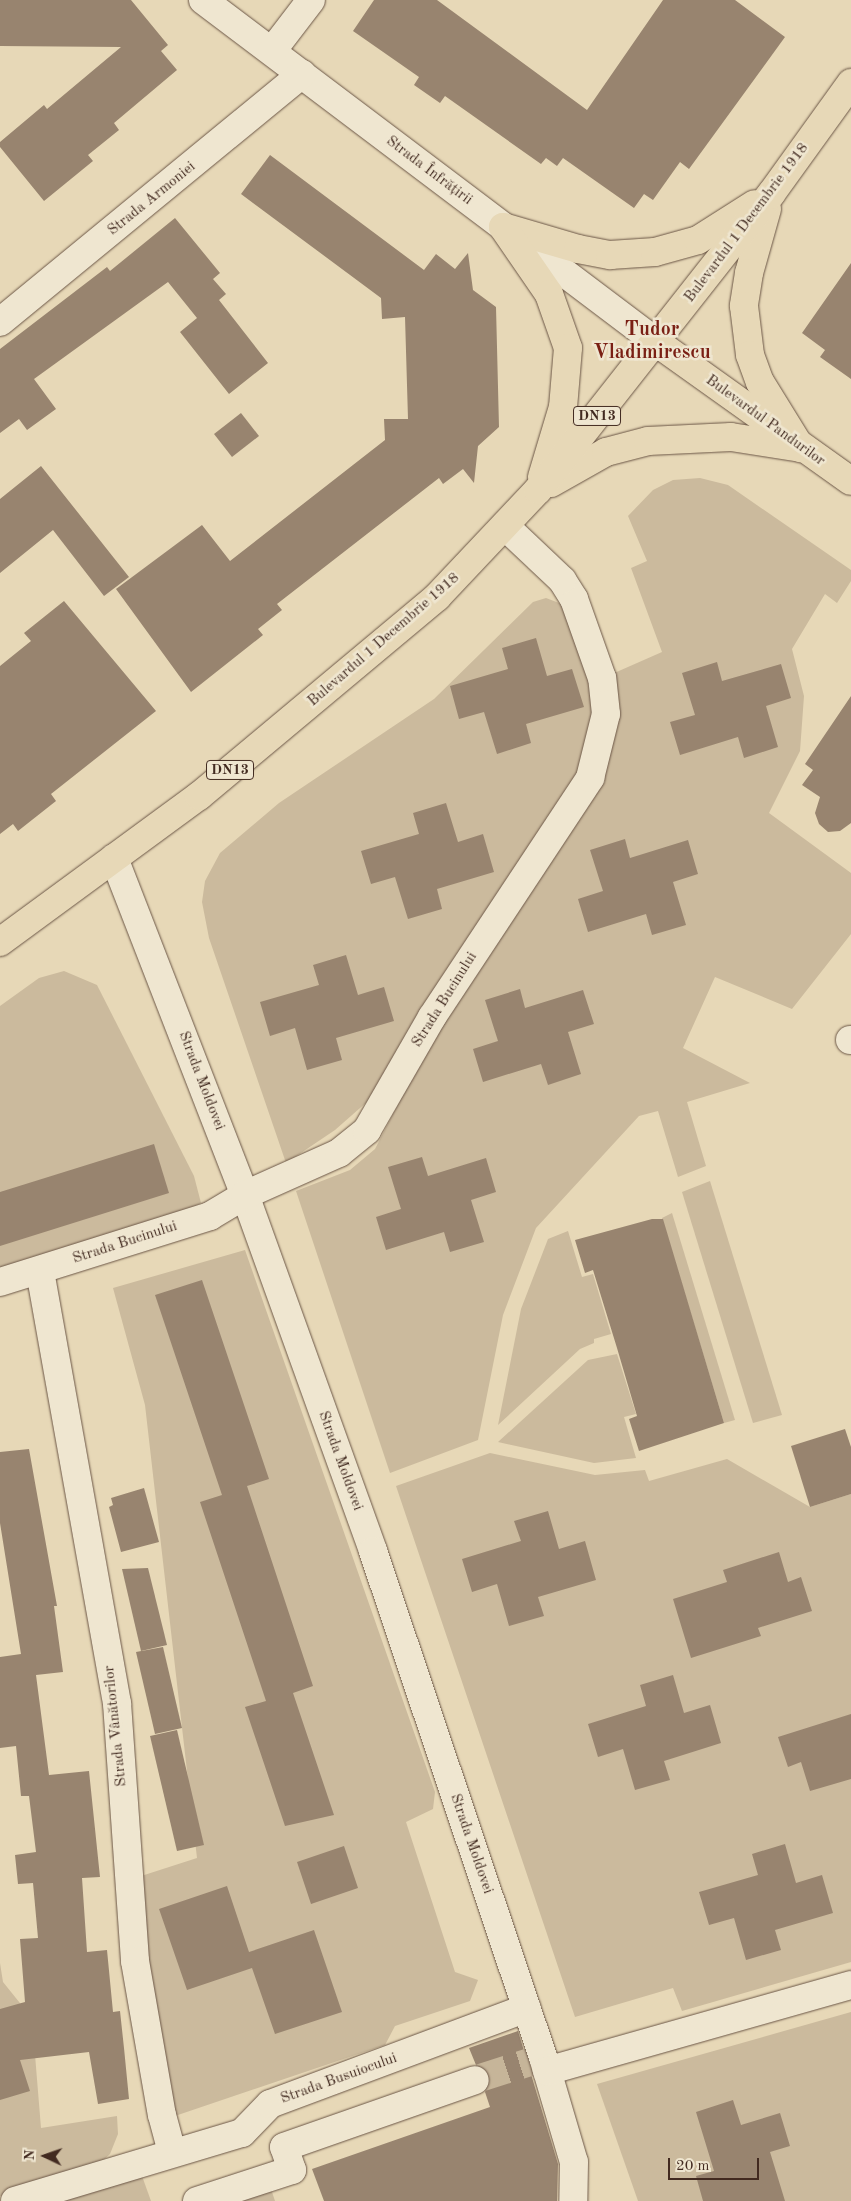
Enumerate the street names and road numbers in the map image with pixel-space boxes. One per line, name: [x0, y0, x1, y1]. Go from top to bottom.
street label: Strada Înfrățirii: [382, 133, 476, 209]
street label: Bulevardul 1 Decembrie 1918: [681, 140, 813, 306]
street label: Strada Armoniei: [105, 158, 199, 240]
street label: Bulevardul Pandurilor: [702, 372, 828, 470]
road number: DN13: [572, 404, 622, 428]
street label: Bulevardul 1 Decembrie 1918: [304, 569, 464, 711]
road number: DN13: [205, 758, 255, 782]
street label: Strada Bucinului: [409, 949, 481, 1051]
street label: Strada Moldovei: [174, 1029, 228, 1133]
street label: Strada Bucinului: [71, 1218, 179, 1268]
street label: Strada Moldovei: [314, 1409, 366, 1513]
street label: Strada Vânătorilor: [101, 1665, 131, 1787]
street label: Strada Moldovei: [445, 1792, 497, 1896]
street label: Strada Busuiocului: [278, 2050, 400, 2108]

